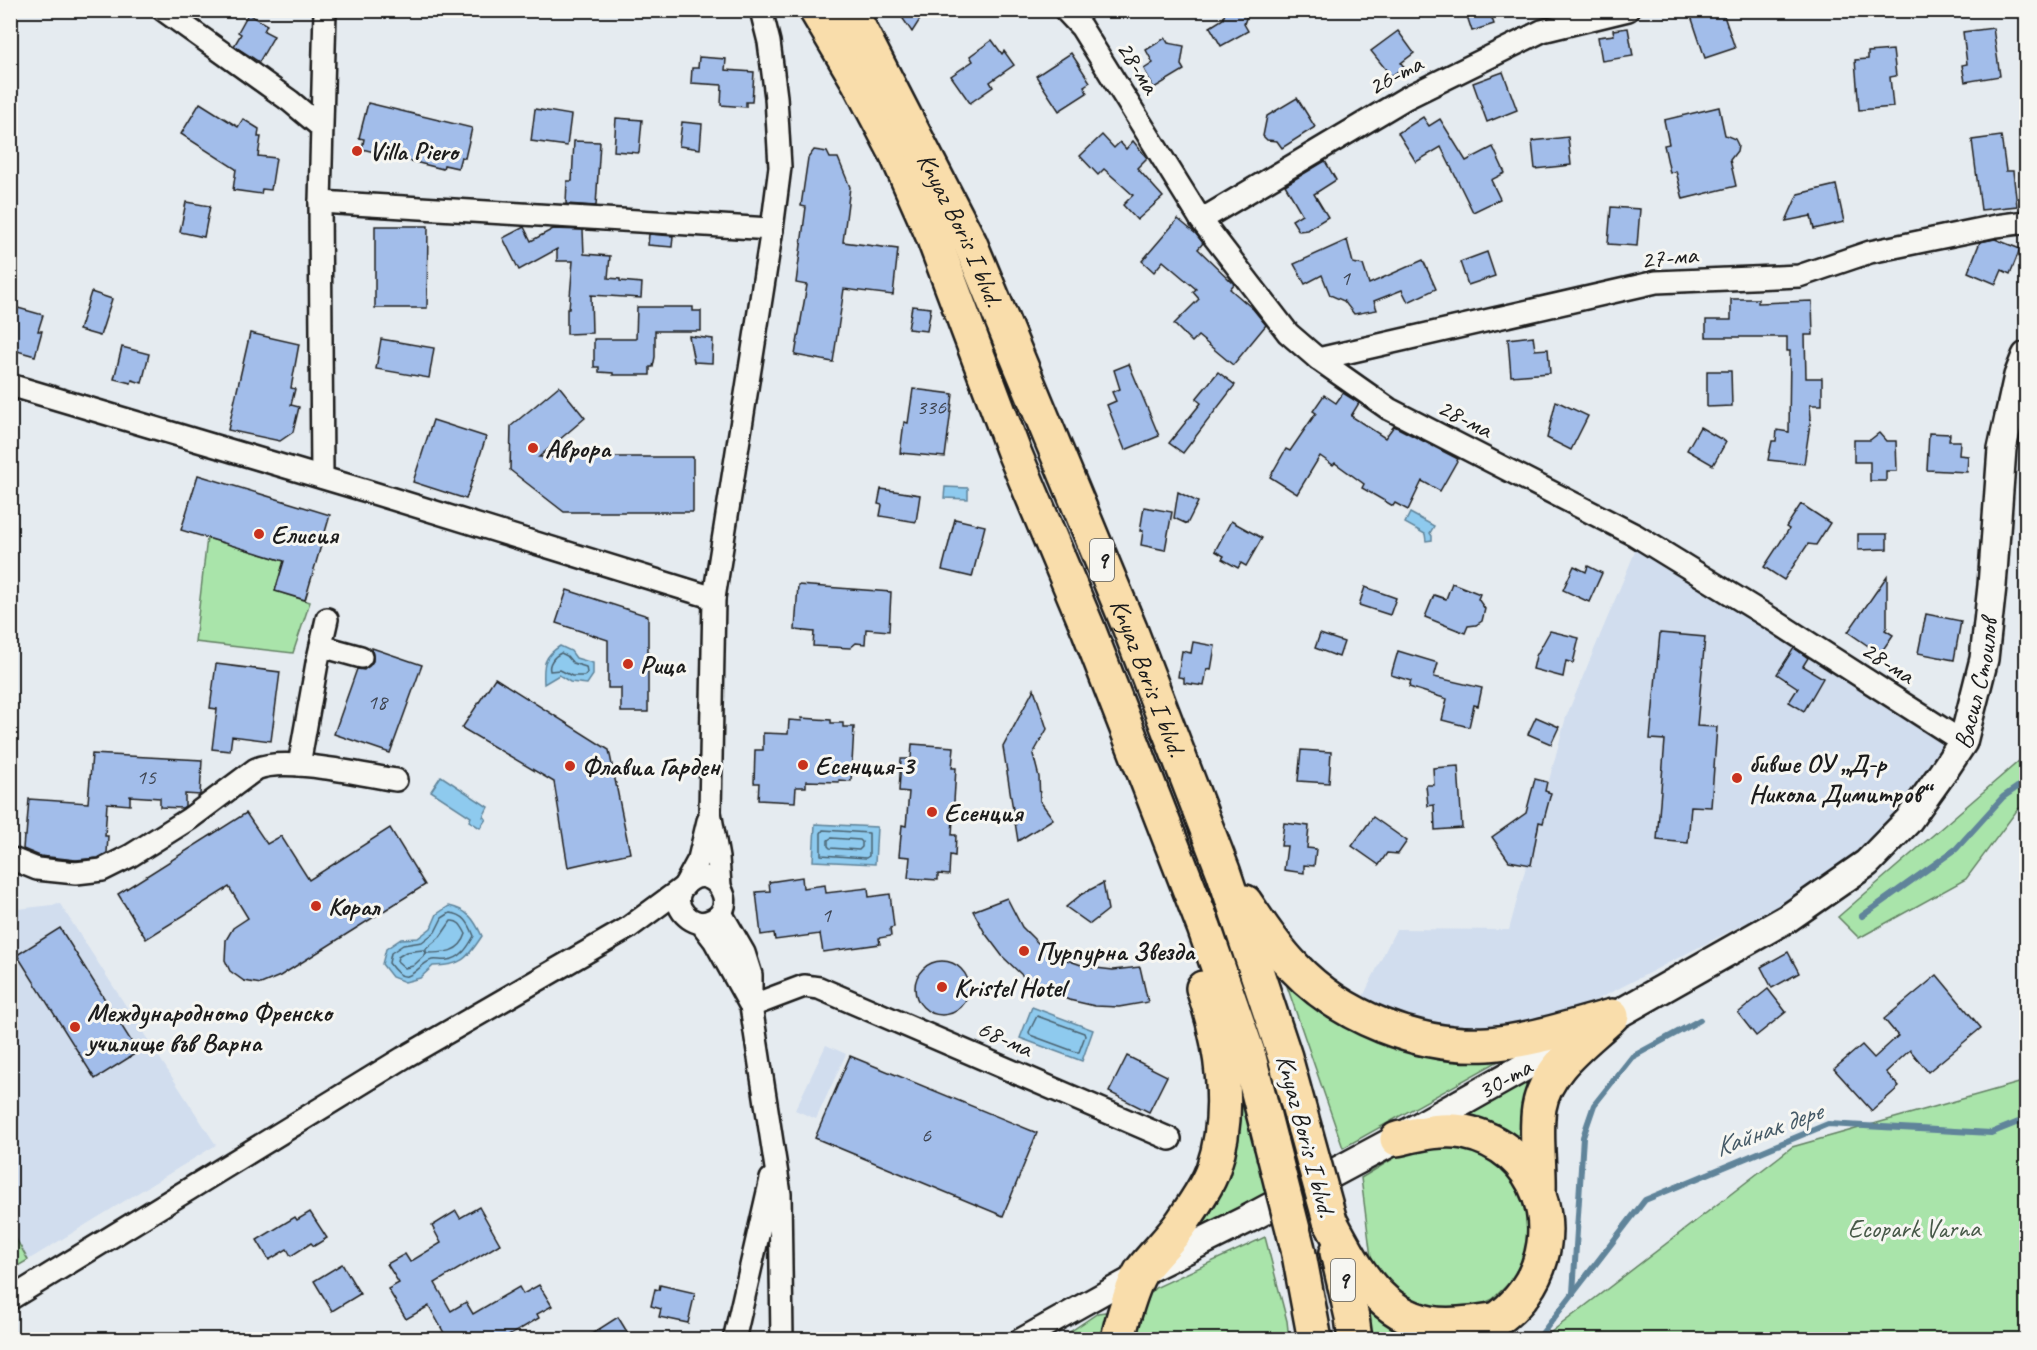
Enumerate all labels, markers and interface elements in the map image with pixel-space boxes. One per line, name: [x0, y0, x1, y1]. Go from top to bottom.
street label: 28-ма: [1109, 34, 1168, 101]
street label: 26-та: [1362, 46, 1429, 103]
place label: Villa Piero: [369, 135, 460, 168]
marker: Villa Piero: [350, 144, 364, 158]
street label: Knyaz Boris I blvd.: [910, 147, 1011, 312]
street label: 27-ма: [1639, 237, 1701, 276]
house number: 1: [1340, 264, 1351, 292]
street label: 28-ма: [1432, 390, 1499, 446]
house number: 336: [916, 393, 947, 421]
place label: Аврора: [545, 432, 612, 465]
marker: Аврора: [526, 441, 540, 455]
place label: Елисия: [271, 518, 340, 551]
marker: Елисия: [252, 527, 266, 541]
road number: 9: [1090, 539, 1114, 581]
street label: Knyaz Boris I blvd.: [1103, 594, 1194, 762]
street label: Васил Стоилов: [1945, 613, 2005, 752]
street label: 28-ма: [1855, 633, 1922, 692]
place label: Рица: [640, 648, 687, 681]
marker: Рица: [621, 657, 635, 671]
house number: 18: [367, 688, 389, 716]
place label: бивше ОУ „Д-р Никола Димитров“: [1749, 747, 1934, 810]
place label: Есенция-3: [815, 749, 916, 782]
place label: Флавиа Гарден: [582, 750, 721, 783]
marker: Есенция-3: [796, 758, 810, 772]
marker: Флавиа Гарден: [563, 759, 577, 773]
house number: 15: [136, 763, 157, 791]
marker: бивше ОУ „Д-р Никола Димитров“: [1730, 771, 1744, 785]
place label: Есенция: [944, 796, 1024, 829]
marker: Есенция: [925, 805, 939, 819]
place label: Корал: [328, 890, 382, 923]
marker: Корал: [309, 899, 323, 913]
house number: 1: [821, 901, 832, 929]
place label: Пурпурна Звезда: [1036, 935, 1196, 968]
marker: Пурпурна Звезда: [1017, 944, 1031, 958]
place label: Kristel Hotel: [954, 971, 1071, 1004]
marker: Kristel Hotel: [935, 980, 949, 994]
place label: Международното Френско училище във Варна: [85, 996, 335, 1059]
street label: 68-ма: [972, 1011, 1039, 1065]
marker: Международното Френско училище във Варна: [68, 1020, 82, 1034]
street label: 30-та: [1471, 1049, 1539, 1107]
street label: Knyaz Boris I blvd.: [1269, 1051, 1344, 1222]
water label: Кайнак дере: [1710, 1093, 1830, 1164]
house number: 6: [921, 1121, 932, 1149]
park label: Ecopark Varna: [1848, 1212, 1982, 1245]
road number: 9: [1331, 1259, 1355, 1301]

